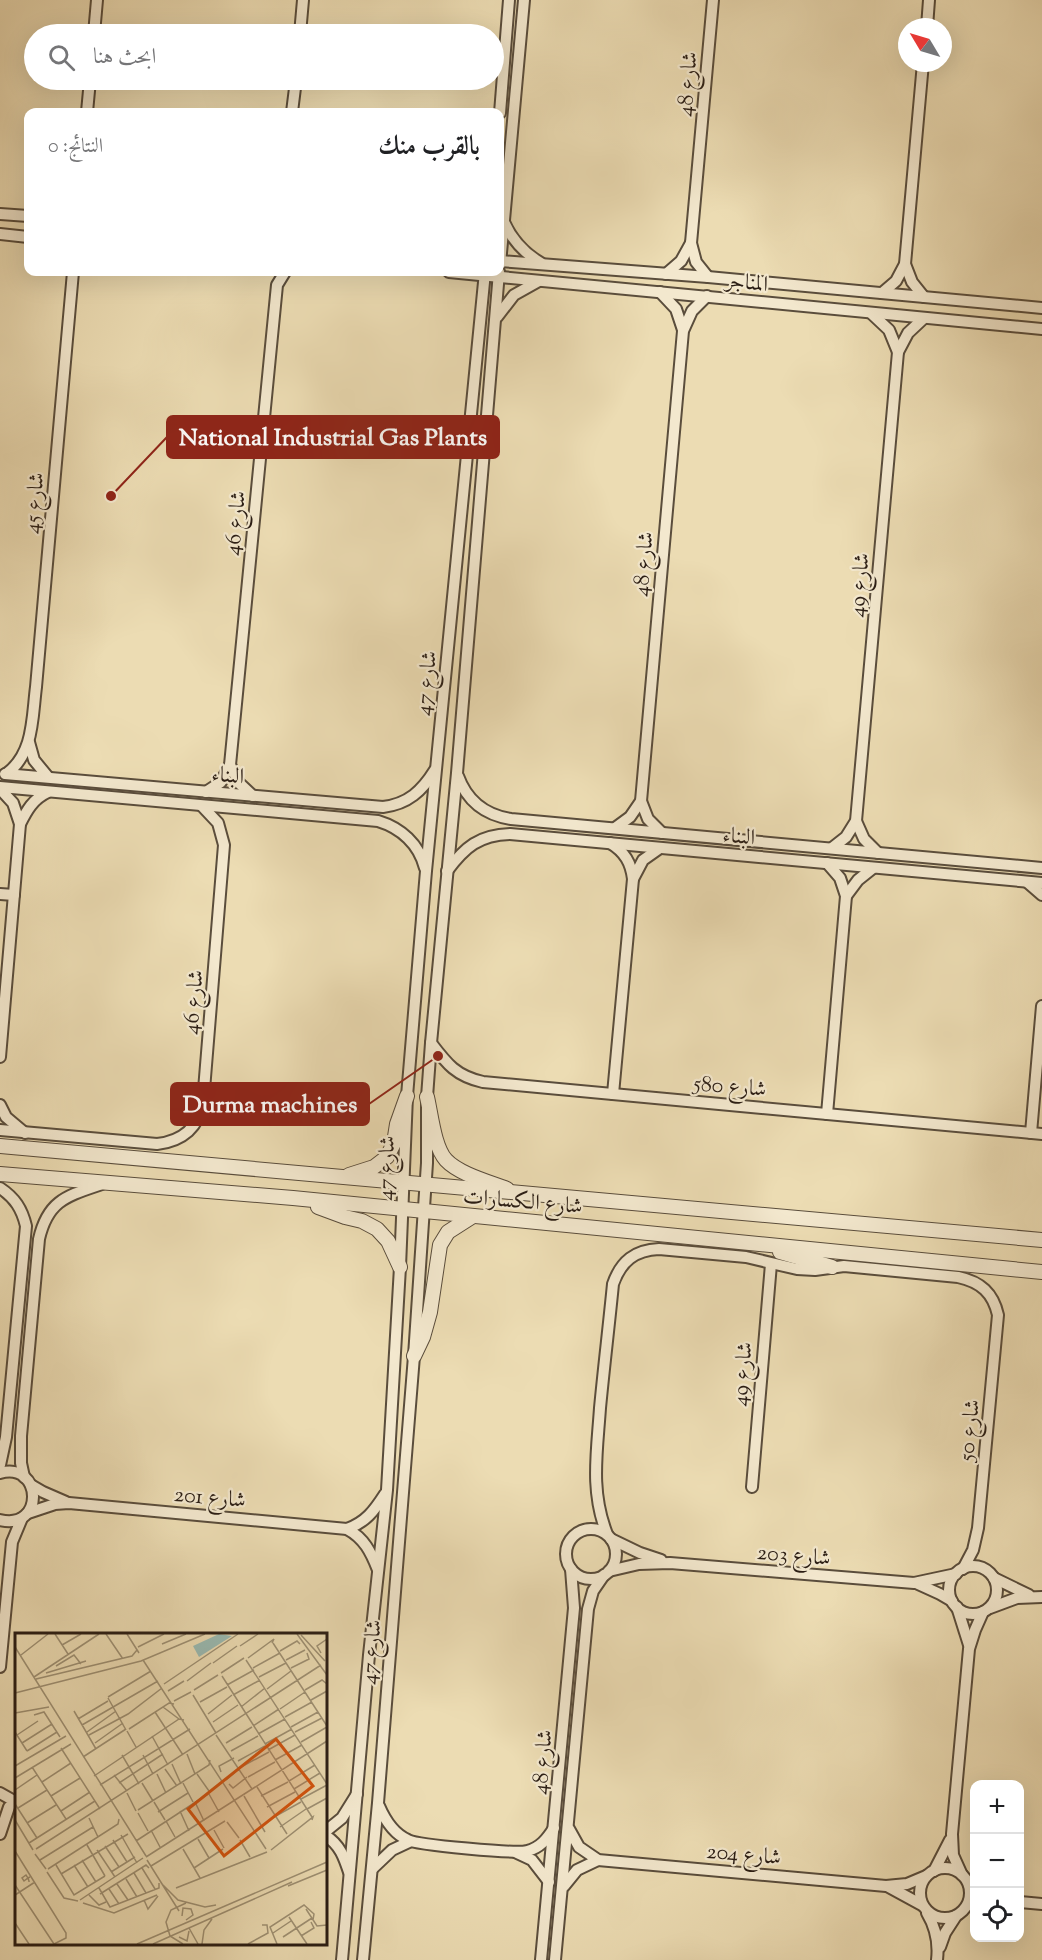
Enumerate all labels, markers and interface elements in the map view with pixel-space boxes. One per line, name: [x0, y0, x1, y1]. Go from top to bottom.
north arrow: [898, 18, 952, 72]
search box: [24, 24, 504, 90]
icon: search: [45, 41, 78, 74]
text: ابحث هنا: [93, 42, 156, 74]
street label: شارع 48: [670, 50, 708, 118]
text: بالقرب منك: [378, 129, 480, 166]
text: النتائج: 0: [48, 133, 103, 162]
street label: المناجر: [722, 266, 769, 302]
callout: National Industrial Gas Plants: [167, 416, 499, 458]
text: National Industrial Gas Plants: [179, 422, 487, 456]
street label: شارع 45: [17, 471, 55, 535]
street label: شارع 46: [218, 489, 256, 557]
street label: شارع 48: [626, 530, 664, 598]
street label: شارع 49: [842, 552, 880, 619]
street label: شارع 47: [409, 649, 447, 717]
street label: البناء: [210, 760, 245, 794]
street label: البناء: [721, 821, 756, 855]
street label: شارع 46: [176, 969, 214, 1036]
street label: شارع 580: [690, 1069, 768, 1107]
callout: Durma machines: [171, 1083, 369, 1125]
text: Durma machines: [183, 1089, 357, 1123]
street label: شارع 47: [371, 1135, 405, 1201]
street label: شارع الكسارات: [462, 1182, 584, 1224]
street label: شارع 49: [725, 1341, 763, 1408]
street label: شارع 50: [952, 1398, 990, 1465]
street label: شارع 201: [172, 1480, 247, 1518]
street label: شارع 203: [756, 1538, 832, 1576]
street label: شارع 47: [354, 1618, 392, 1686]
inset map: [15, 1633, 327, 1945]
street label: شارع 48: [525, 1728, 563, 1796]
map controls: [970, 1780, 1024, 1942]
button: +: [970, 1780, 1024, 1834]
button: −: [970, 1834, 1024, 1888]
street label: شارع 204: [705, 1837, 782, 1875]
button: locate: [970, 1888, 1024, 1942]

